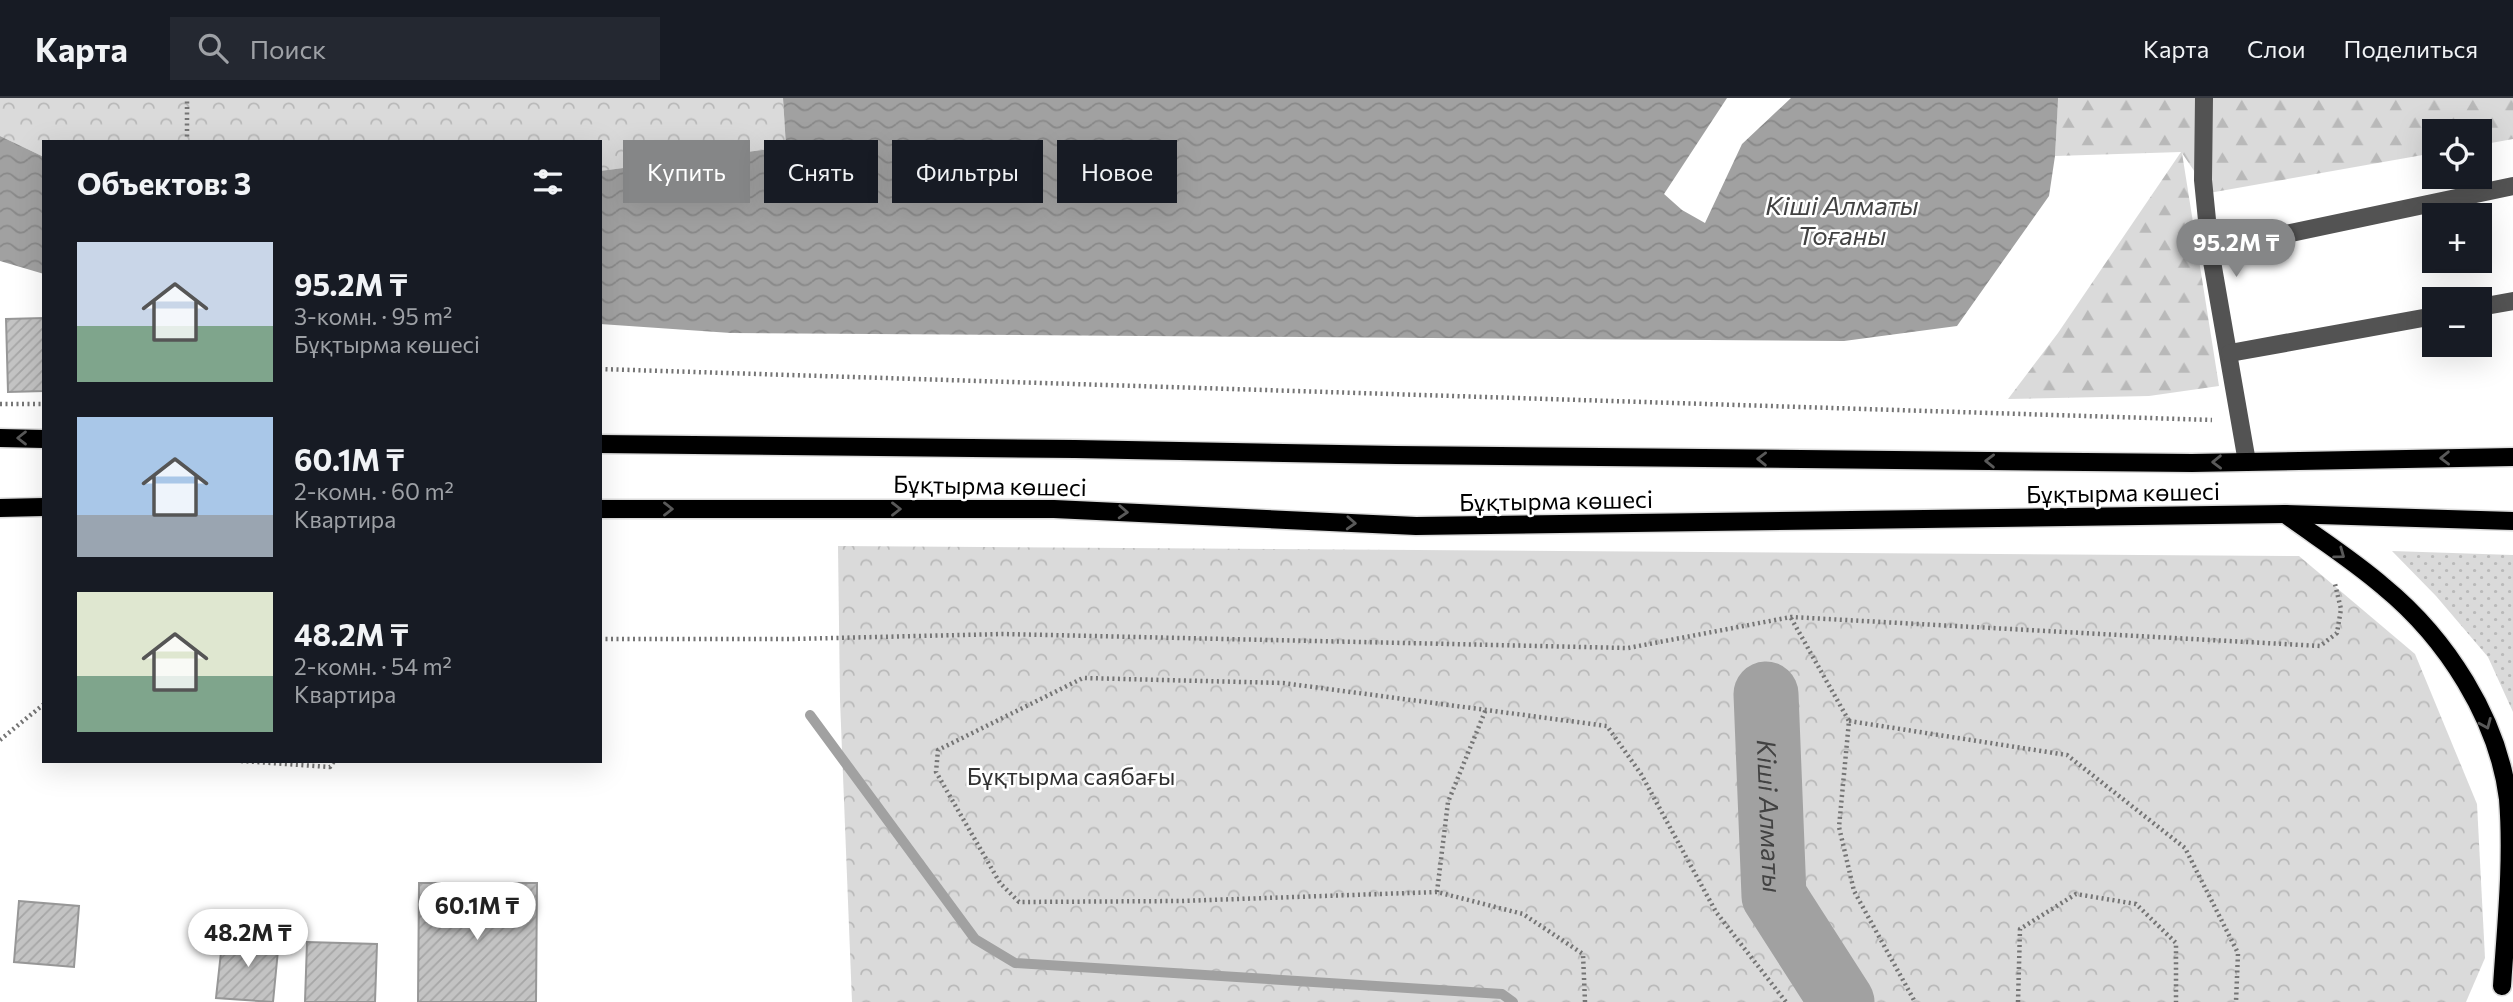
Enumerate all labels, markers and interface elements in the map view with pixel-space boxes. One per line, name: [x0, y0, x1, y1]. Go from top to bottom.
search box: [170, 17, 660, 80]
text: Карта: [35, 28, 128, 69]
icon: search: [194, 29, 232, 67]
text: Поиск: [250, 33, 326, 64]
text: Карта: [2143, 34, 2209, 63]
text: Слои: [2247, 34, 2305, 63]
text: Поделиться: [2343, 34, 2478, 63]
map controls: [2422, 119, 2492, 357]
button: locate: [2422, 119, 2492, 189]
chip: Купить: [623, 140, 750, 203]
chip: Снять: [764, 140, 878, 203]
chip: Фильтры: [892, 140, 1043, 203]
chip: Новое: [1057, 140, 1177, 203]
icon: filters: [529, 163, 567, 201]
text: Объектов: 3: [77, 164, 251, 201]
water label: Кіші Алматы Тоғаны: [1765, 189, 1919, 250]
button: +: [2422, 203, 2492, 273]
pin: 95.2M ₸: [2171, 220, 2301, 279]
text: 95.2M ₸: [2192, 228, 2280, 256]
text: 95.2M ₸: [294, 265, 408, 302]
icon: home: [133, 270, 217, 354]
button: −: [2422, 287, 2492, 357]
text: 3-комн. · 95 m²: [294, 302, 452, 330]
text: Бұқтырма көшесі: [294, 330, 480, 358]
one-way arrow: [16, 430, 27, 446]
text: 60.1M ₸: [294, 440, 404, 477]
icon: home: [133, 445, 217, 529]
one-way arrow: [2439, 450, 2450, 466]
one-way arrow: [1757, 451, 1767, 467]
one-way arrow: [1984, 453, 1995, 469]
one-way arrow: [2212, 455, 2223, 470]
street label: Бұқтырма көшесі: [893, 469, 1087, 501]
street label: Бұқтырма көшесі: [2026, 476, 2220, 508]
text: 2-комн. · 60 m²: [294, 477, 454, 505]
street label: Бұқтырма көшесі: [1459, 484, 1653, 516]
one-way arrow: [664, 501, 674, 517]
one-way arrow: [891, 501, 902, 517]
one-way arrow: [1118, 504, 1129, 519]
text: Квартира: [294, 505, 396, 533]
one-way arrow: [1345, 515, 1356, 530]
one-way arrow: [2332, 546, 2345, 559]
text: 48.2M ₸: [294, 615, 409, 652]
icon: home: [133, 620, 217, 704]
text: 2-комн. · 54 m²: [294, 652, 452, 680]
text: Квартира: [294, 680, 396, 708]
one-way arrow: [2478, 717, 2492, 729]
water label: Кіші Алматы: [1752, 739, 1789, 893]
park label: Бұқтырма саябағы: [967, 761, 1175, 790]
pin: 60.1M ₸: [412, 882, 542, 942]
text: 60.1M ₸: [435, 891, 519, 919]
pin: 48.2M ₸: [183, 910, 313, 969]
text: 48.2M ₸: [204, 918, 292, 946]

